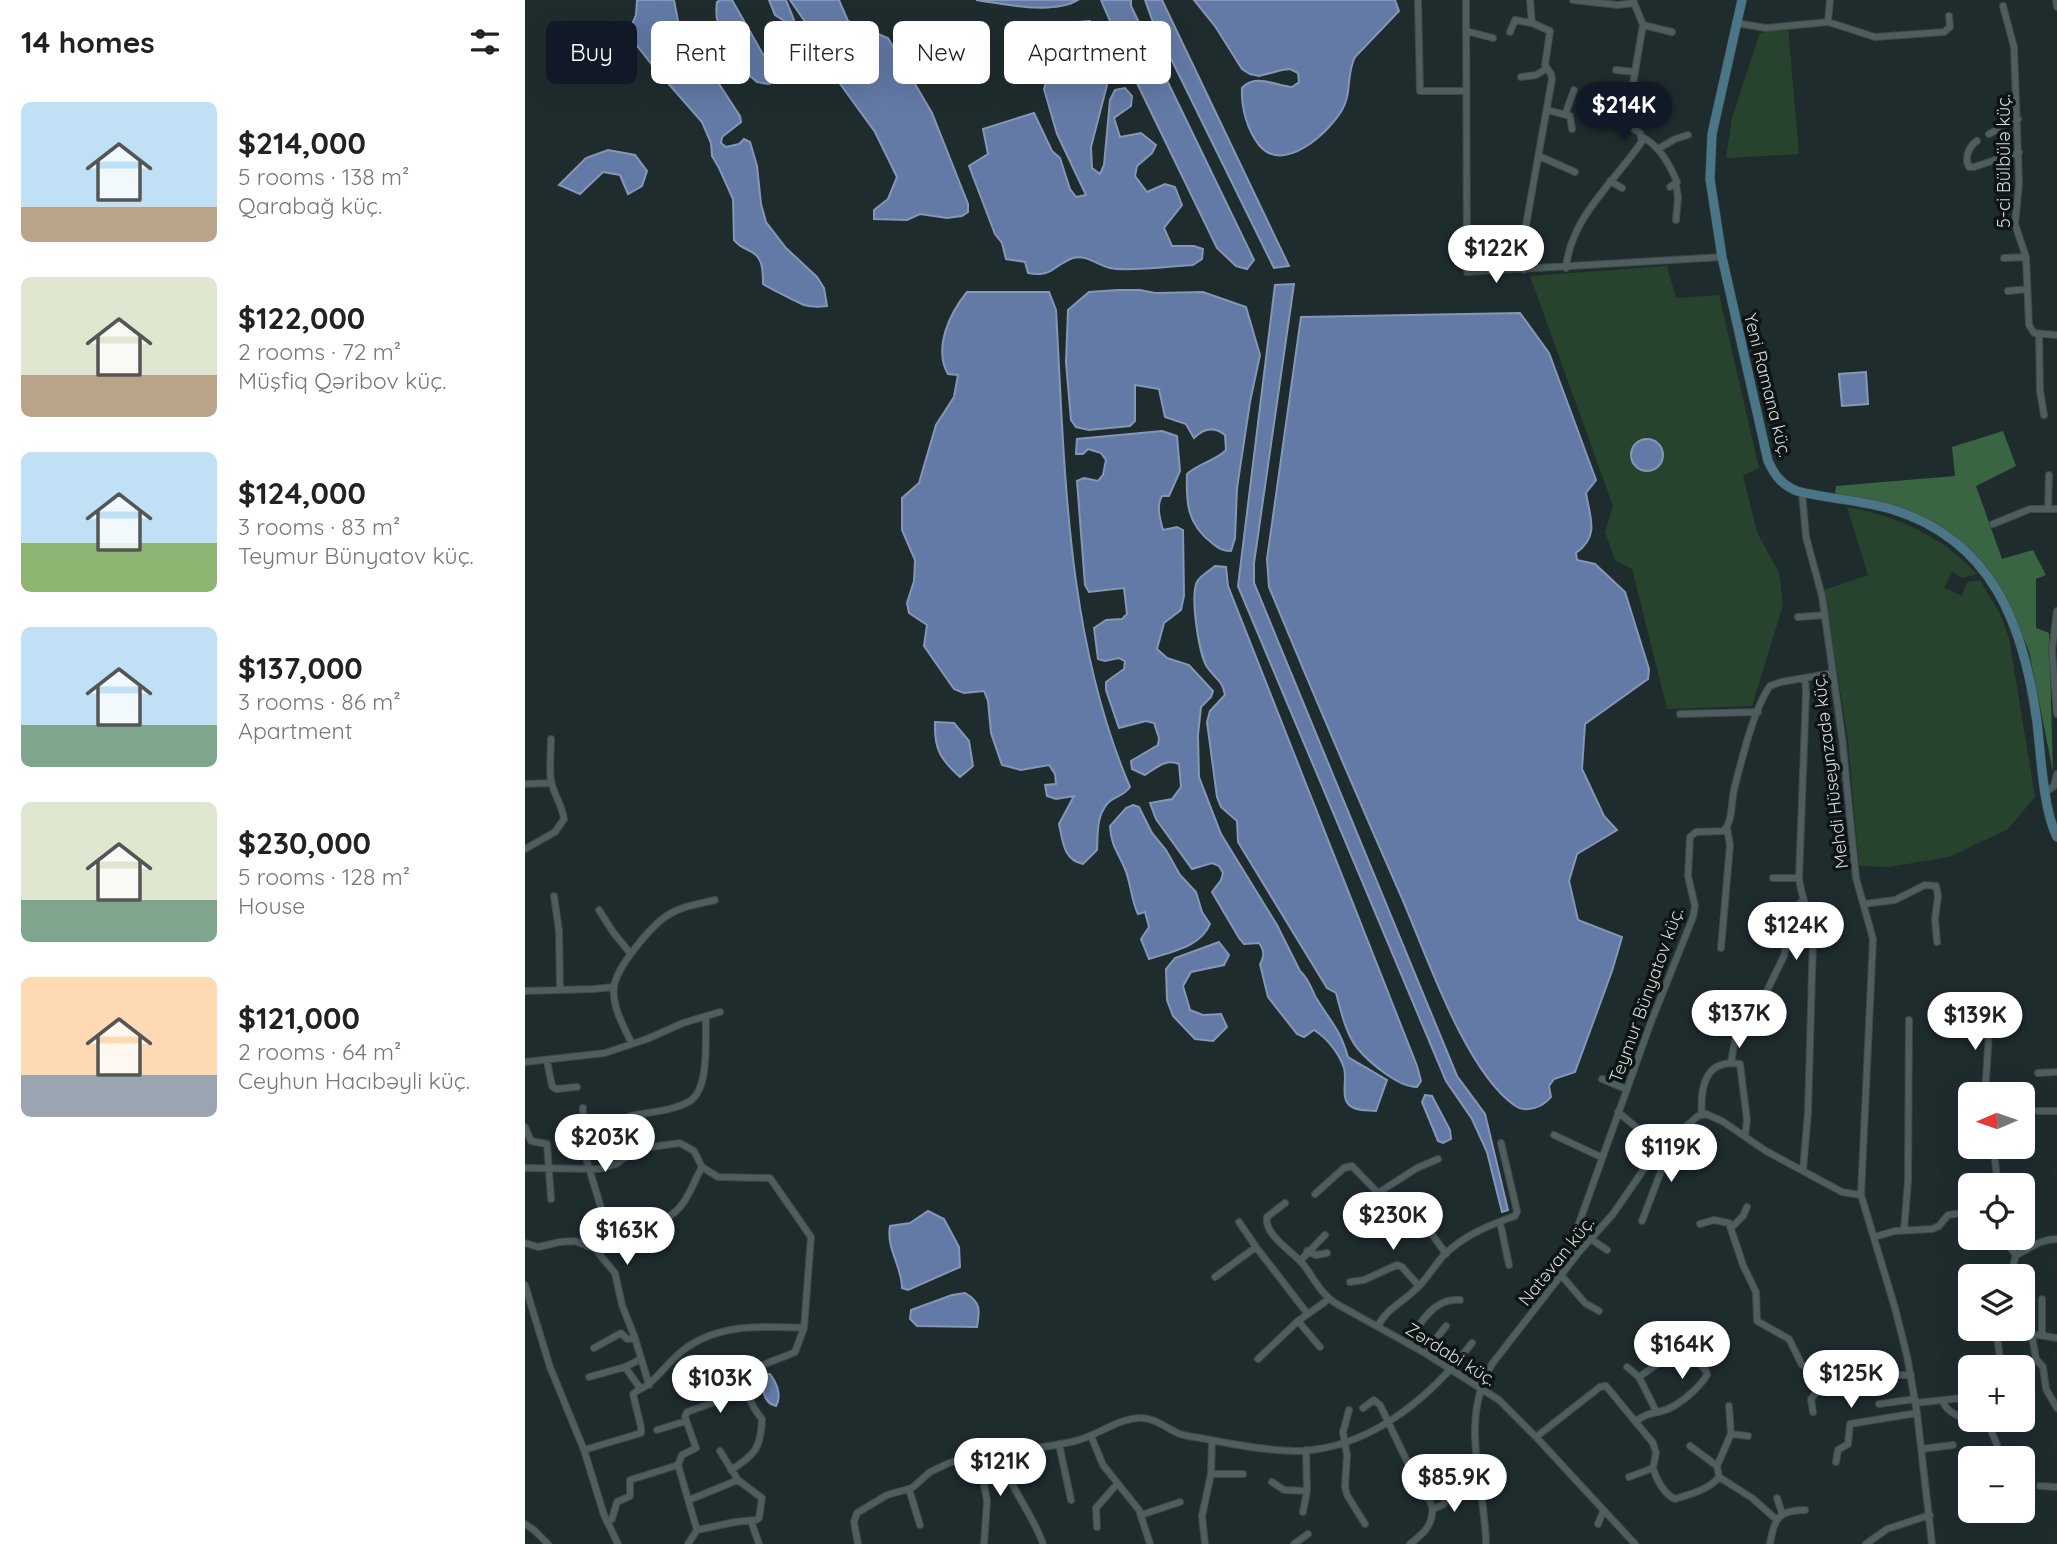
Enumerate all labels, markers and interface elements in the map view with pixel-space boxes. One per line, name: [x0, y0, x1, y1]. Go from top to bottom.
chip: Buy: [546, 21, 637, 84]
chip: Rent: [651, 21, 750, 84]
chip: Filters: [764, 21, 879, 84]
chip: New: [893, 21, 990, 84]
chip: Apartment: [1004, 21, 1171, 84]
text: 14 homes: [21, 23, 155, 61]
icon: filters: [466, 23, 504, 61]
pin: $214K: [1575, 82, 1673, 142]
text: $214K: [1592, 90, 1656, 119]
street label: 5-ci Bülbülə küç.: [1992, 94, 2015, 228]
text: $214,000: [238, 124, 366, 162]
icon: home: [77, 130, 161, 214]
text: 5 rooms · 138 m²: [238, 162, 409, 191]
text: Qarabağ küç.: [238, 191, 382, 220]
pin: $122K: [1447, 226, 1545, 285]
text: $122K: [1464, 233, 1528, 262]
text: $122,000: [238, 299, 365, 337]
icon: home: [77, 305, 161, 389]
street label: Yeni Ramana küç.: [1739, 311, 1797, 459]
text: 2 rooms · 72 m²: [238, 337, 401, 366]
text: Müşfiq Qəribov küç.: [238, 366, 446, 395]
text: $124,000: [238, 474, 366, 512]
icon: home: [77, 480, 161, 564]
text: 3 rooms · 83 m²: [238, 512, 400, 541]
text: Teymur Bünyatov küç.: [238, 541, 474, 570]
text: $137,000: [238, 649, 363, 687]
icon: home: [77, 655, 161, 739]
street label: Mehdi Hüseynzadə küç.: [1807, 674, 1853, 870]
text: 3 rooms · 86 m²: [238, 687, 401, 716]
text: Apartment: [238, 716, 352, 745]
text: $230,000: [238, 824, 371, 862]
icon: home: [77, 830, 161, 914]
text: 5 rooms · 128 m²: [238, 862, 410, 891]
text: House: [238, 891, 305, 920]
pin: $124K: [1747, 902, 1845, 962]
street label: Teymur Bünyatov küç.: [1604, 904, 1688, 1086]
text: $124K: [1764, 910, 1828, 939]
pin: $137K: [1690, 990, 1788, 1050]
pin: $139K: [1926, 992, 2024, 1052]
text: $137K: [1708, 998, 1770, 1027]
text: $121,000: [238, 999, 360, 1037]
text: $139K: [1943, 1000, 2007, 1029]
icon: home: [77, 1005, 161, 1089]
text: 2 rooms · 64 m²: [238, 1037, 401, 1066]
text: Ceyhun Hacıbəyli küç.: [238, 1066, 470, 1095]
north arrow: [1958, 1082, 2035, 1158]
map controls: [1958, 1082, 2035, 1523]
pin: $203K: [556, 1114, 654, 1174]
text: $203K: [571, 1122, 639, 1151]
pin: $119K: [1622, 1124, 1720, 1184]
text: $119K: [1641, 1132, 1701, 1161]
button: locate: [1958, 1173, 2035, 1250]
pin: $230K: [1344, 1192, 1442, 1252]
text: $230K: [1359, 1200, 1427, 1229]
pin: $163K: [578, 1208, 676, 1267]
street label: Natəvan küç.: [1513, 1212, 1599, 1310]
text: $163K: [596, 1215, 658, 1244]
button: layers: [1958, 1264, 2035, 1341]
street label: Zərdabi küç.: [1402, 1317, 1500, 1391]
pin: $164K: [1633, 1322, 1731, 1381]
text: $164K: [1650, 1329, 1714, 1358]
pin: $125K: [1802, 1350, 1900, 1410]
button: +: [1958, 1355, 2035, 1432]
pin: $103K: [671, 1356, 769, 1415]
text: $125K: [1819, 1358, 1883, 1387]
text: $103K: [688, 1363, 752, 1392]
pin: $121K: [951, 1438, 1049, 1498]
text: $121K: [970, 1446, 1030, 1475]
button: −: [1958, 1446, 2035, 1523]
pin: $85.9K: [1397, 1454, 1511, 1514]
text: $85.9K: [1418, 1462, 1490, 1491]

